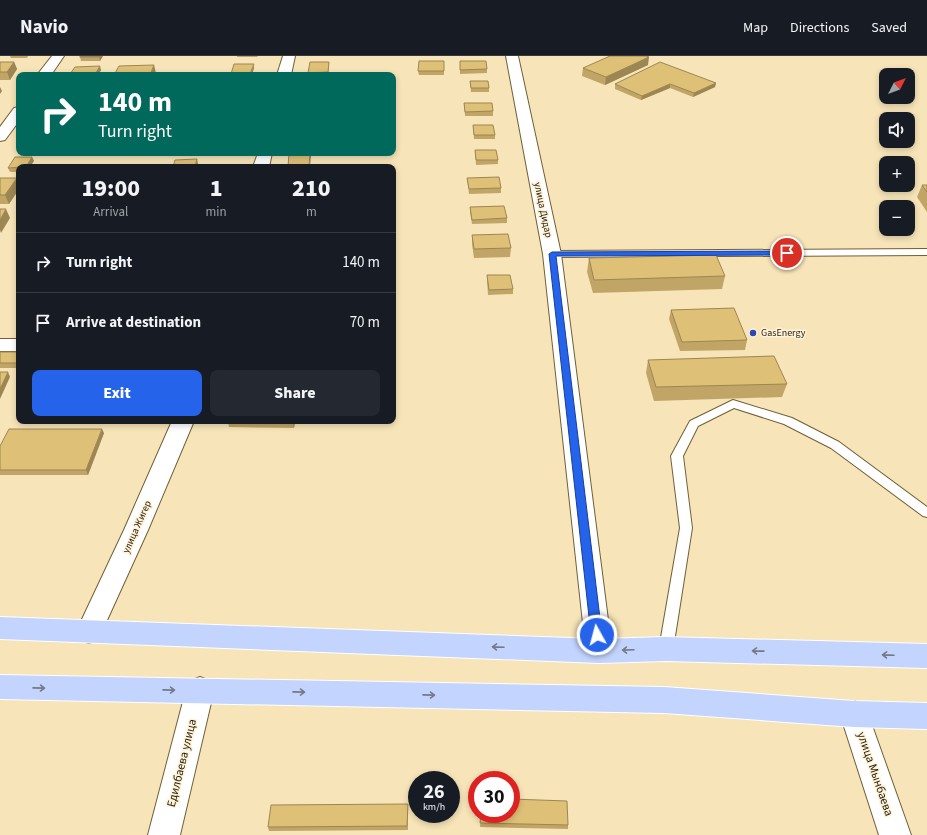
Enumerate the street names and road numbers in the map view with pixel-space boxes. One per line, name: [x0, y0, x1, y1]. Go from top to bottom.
street label: улица Дидар: [530, 181, 556, 239]
street label: улица Жигер: [119, 498, 155, 556]
street label: Едилбаева улица: [163, 717, 201, 809]
street label: улица Мынбаева: [853, 730, 897, 818]

